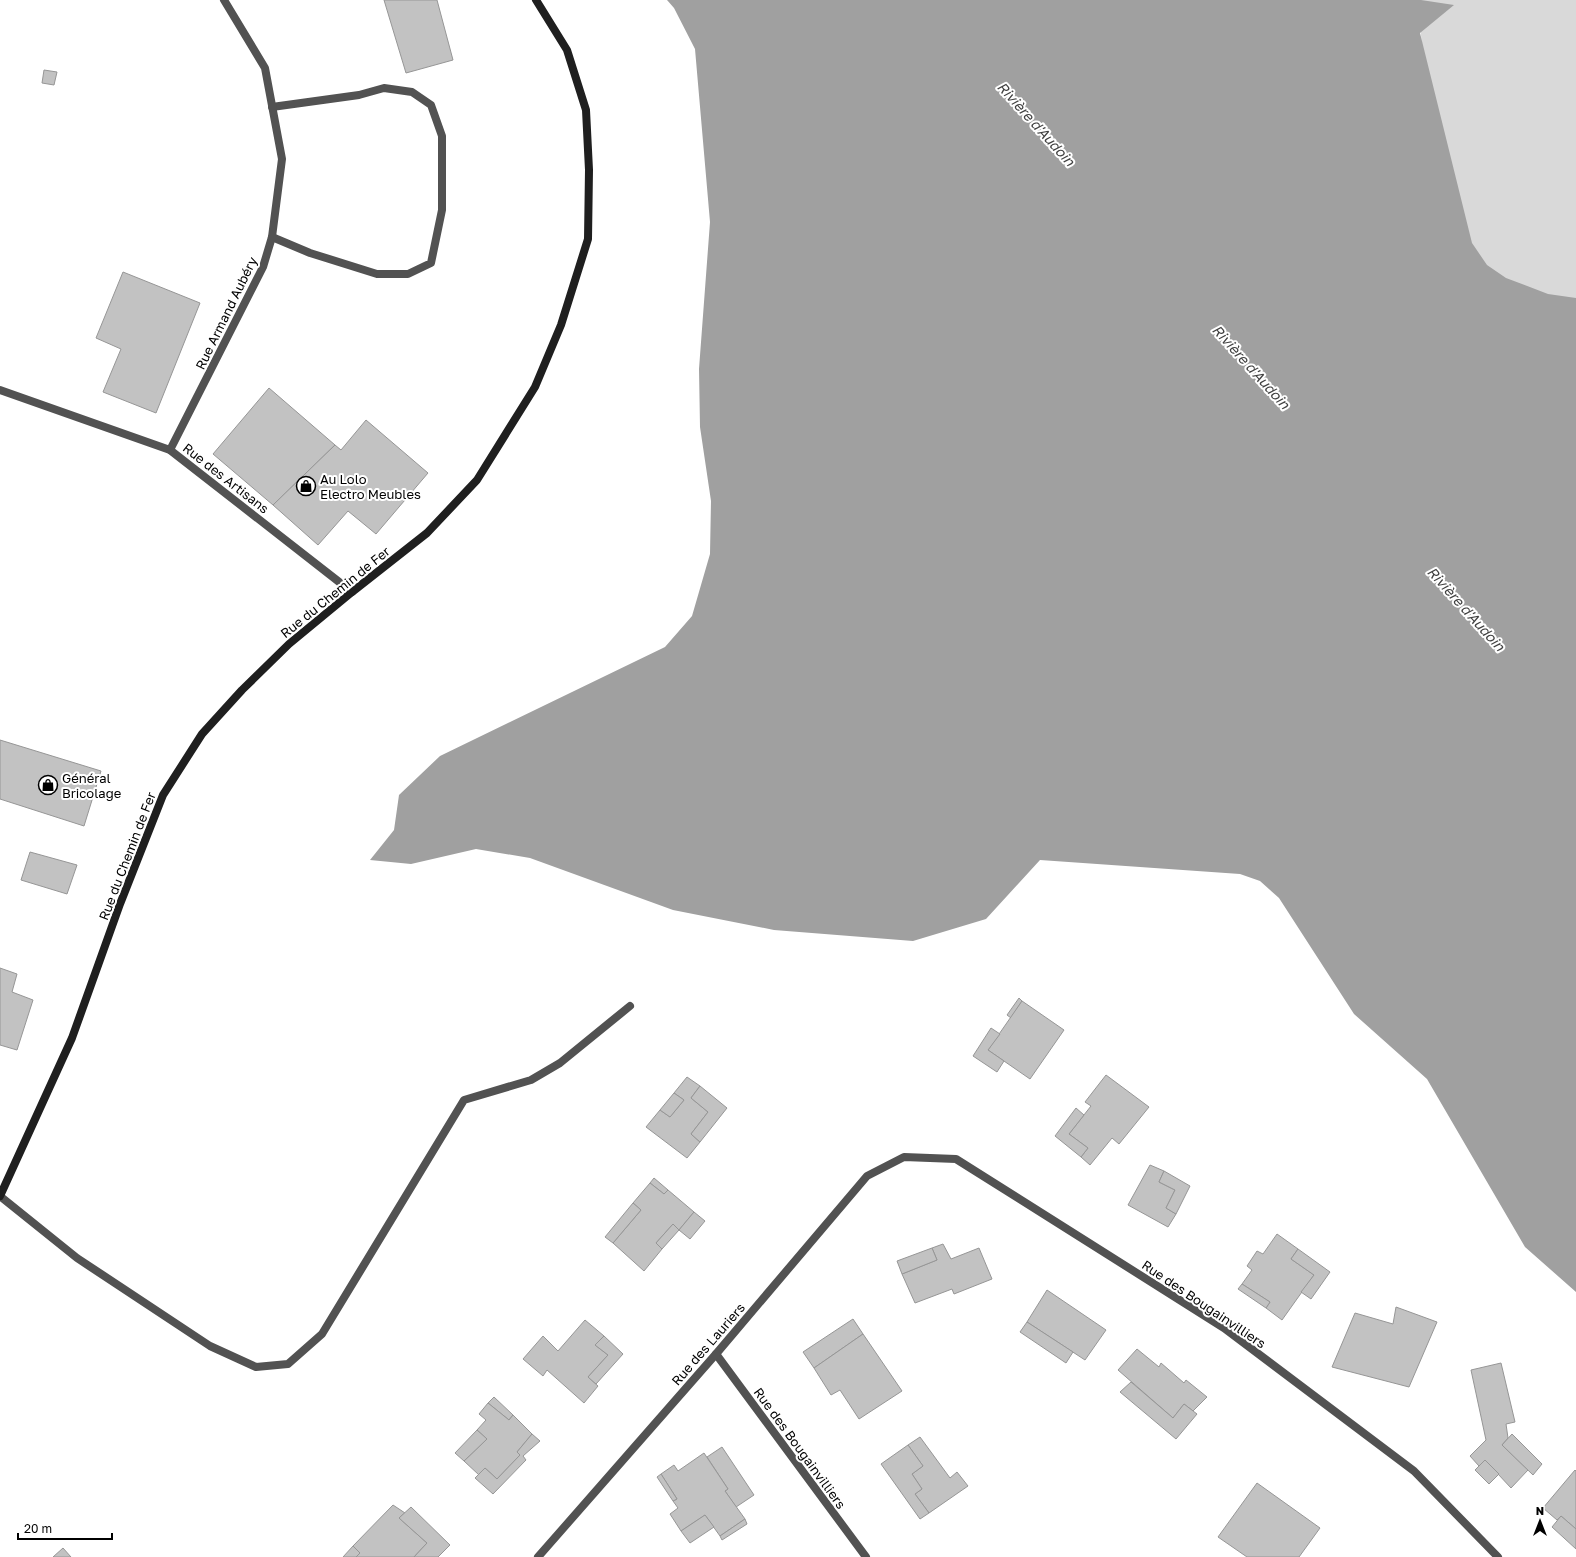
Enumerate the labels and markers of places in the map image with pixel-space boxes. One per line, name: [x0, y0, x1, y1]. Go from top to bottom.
place label: Au Lolo Electro Meubles: [320, 471, 421, 502]
shop icon: Au Lolo Electro Meubles: [295, 475, 317, 497]
place label: Général Bricolage: [62, 770, 121, 801]
shop icon: Général Bricolage: [37, 774, 59, 796]

